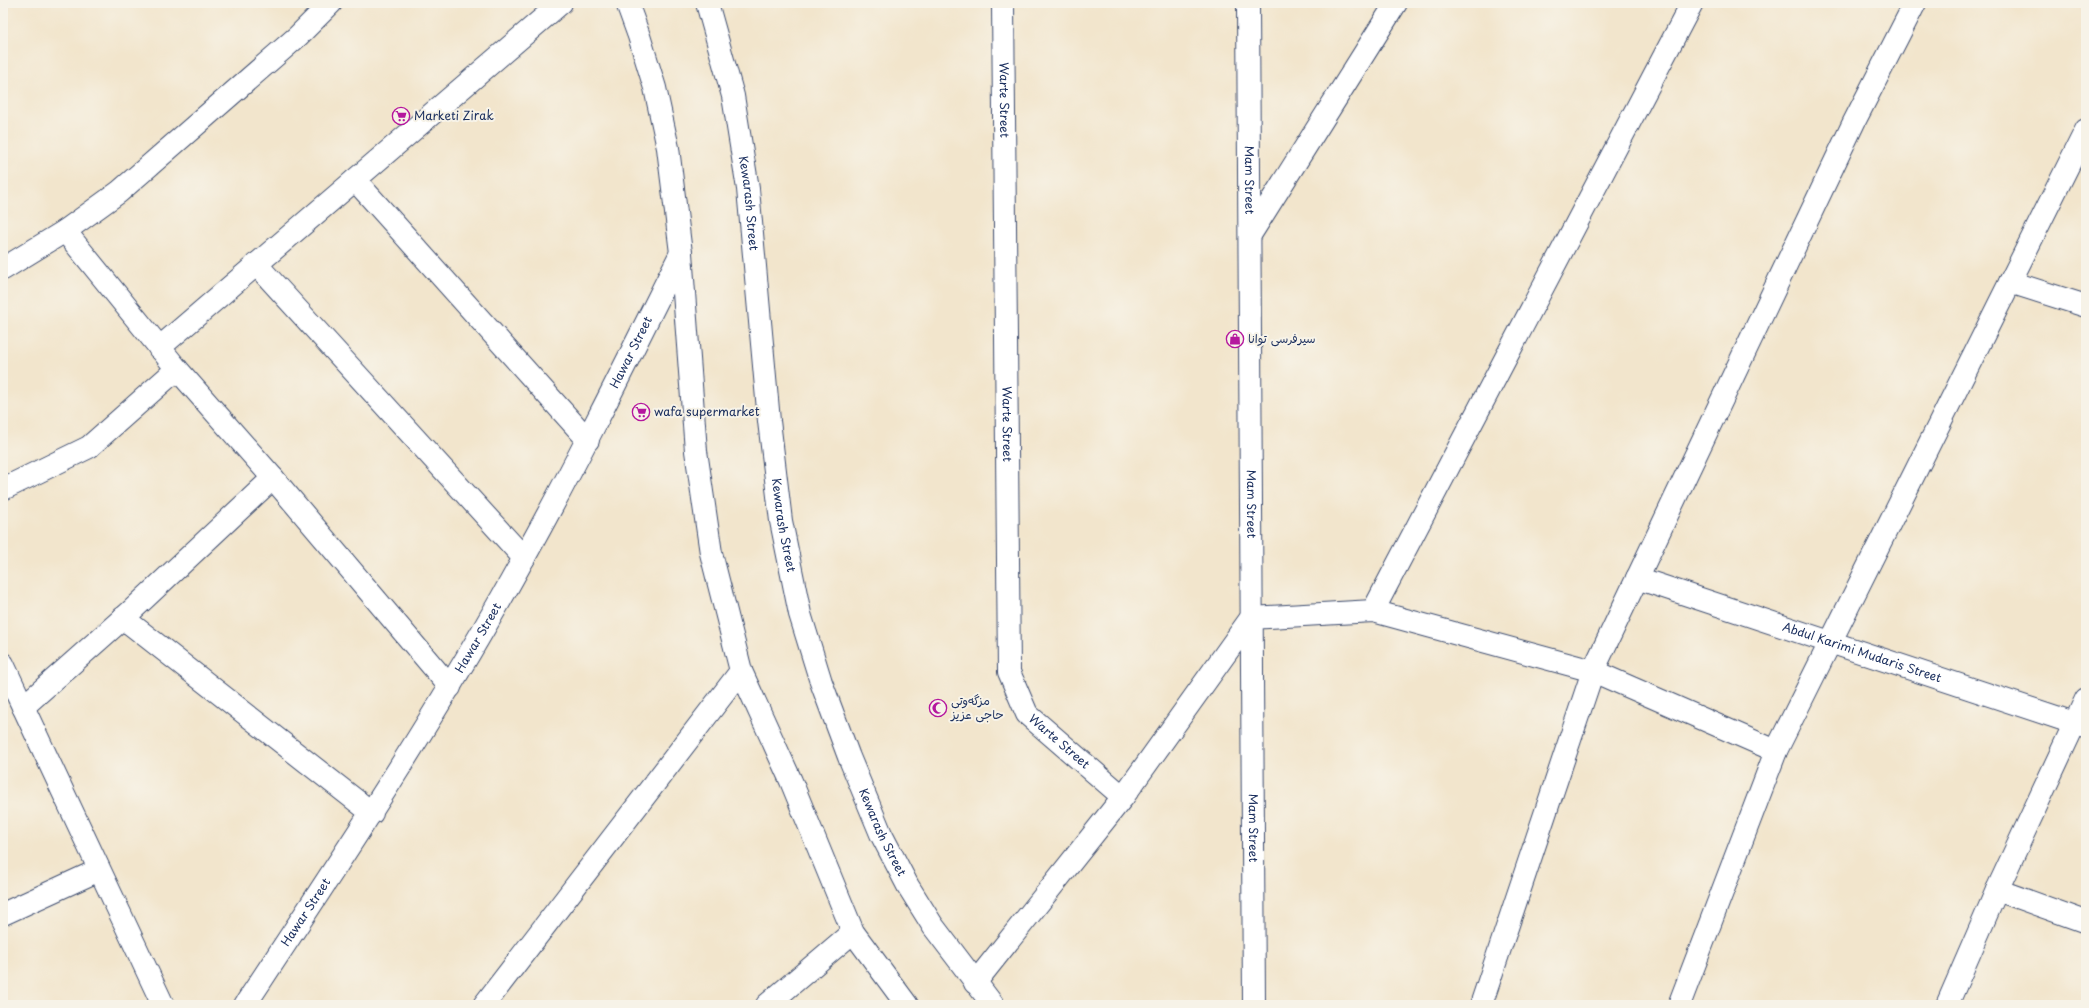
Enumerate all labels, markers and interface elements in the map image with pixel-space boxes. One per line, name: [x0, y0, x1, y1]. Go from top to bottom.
street label: Warte Street: [996, 62, 1014, 138]
supermarket icon: Marketi Zirak: [391, 106, 411, 126]
place label: Marketi Zirak: [414, 106, 494, 124]
street label: Mam Street: [1241, 146, 1259, 214]
street label: Kewarash Street: [735, 155, 764, 251]
street label: Hawar Street: [605, 313, 656, 391]
shop icon: سيرفرسى توانا: [1225, 329, 1245, 349]
place label: سيرفرسى توانا: [1248, 329, 1316, 347]
street label: Warte Street: [998, 386, 1017, 462]
supermarket icon: wafa supermarket: [631, 402, 651, 422]
place label: wafa supermarket: [654, 402, 760, 420]
street label: Mam Street: [1243, 470, 1261, 538]
street label: Kewarash Street: [768, 477, 801, 574]
street label: Hawar Street: [450, 599, 505, 676]
street label: Abdul Karimi Mudaris Street: [1780, 617, 1944, 686]
place label: مزگەوتی حاجی عزیز: [950, 691, 1004, 723]
mosque icon: مزگەوتی حاجی عزیز: [928, 698, 948, 718]
street label: Warte Street: [1025, 709, 1094, 773]
street label: Kewarash Street: [855, 785, 911, 879]
street label: Mam Street: [1245, 794, 1263, 862]
street label: Hawar Street: [276, 874, 334, 950]

